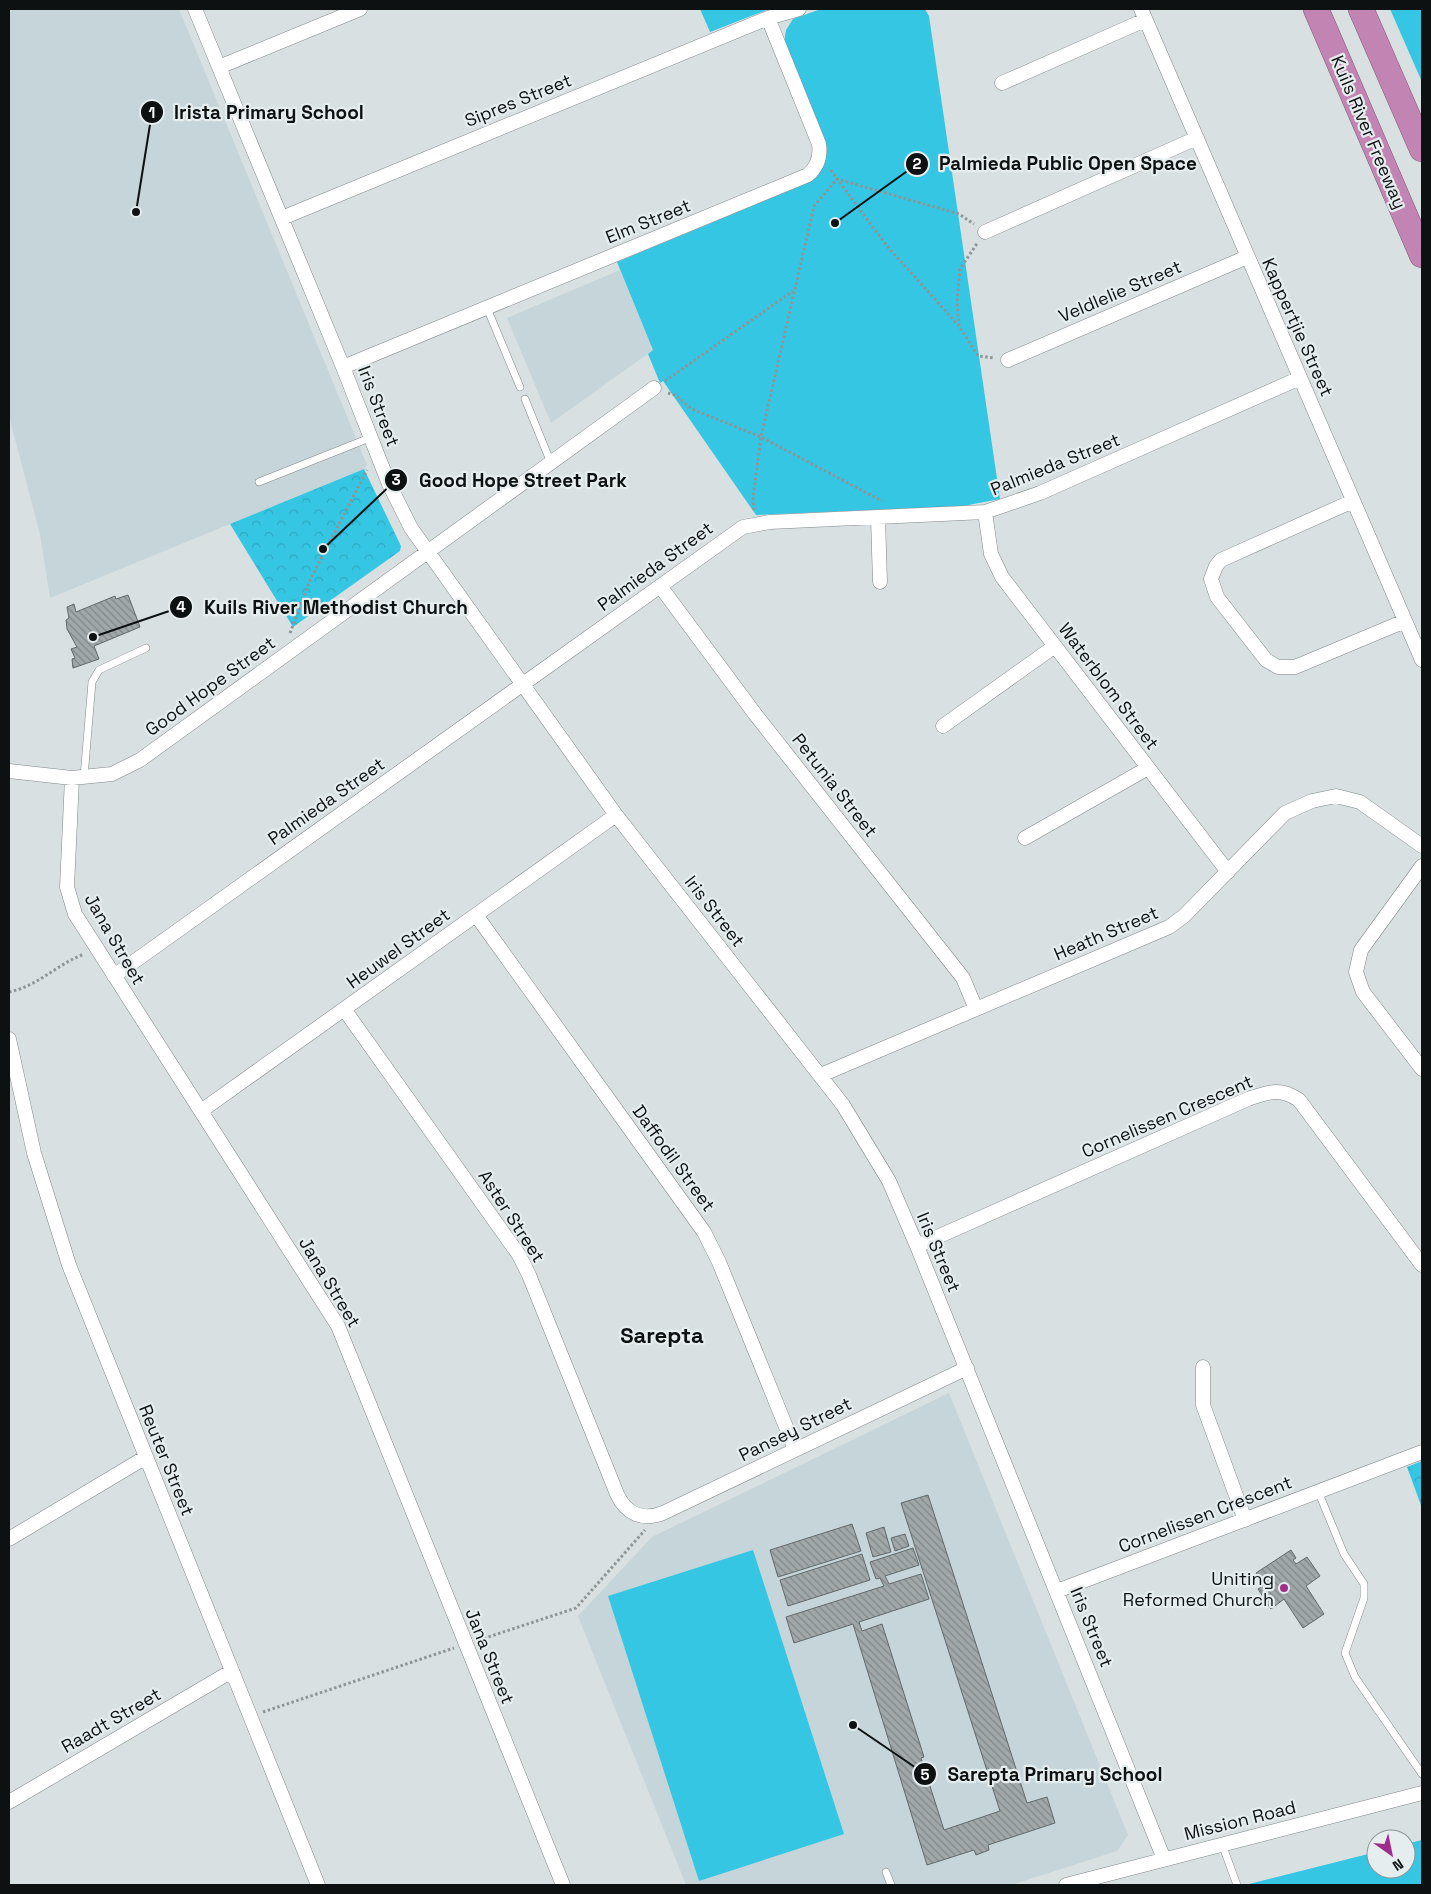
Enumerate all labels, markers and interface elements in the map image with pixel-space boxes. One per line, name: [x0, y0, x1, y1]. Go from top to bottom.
street label: Kuils River Freeway: [1326, 52, 1412, 212]
street label: Sipres Street: [461, 68, 575, 132]
callout: Irista Primary School: [139, 95, 374, 129]
text: Irista Primary School: [174, 100, 364, 125]
text: 1: [149, 103, 155, 122]
callout: Palmieda Public Open Space: [904, 147, 1207, 181]
text: Palmieda Public Open Space: [939, 151, 1197, 176]
text: 2: [913, 154, 922, 173]
street label: Elm Street: [602, 194, 694, 248]
street label: Kappertjie Street: [1257, 254, 1339, 400]
street label: Veldlelie Street: [1055, 255, 1185, 327]
street label: Iris Street: [353, 362, 405, 450]
street label: Palmieda Street: [987, 428, 1123, 500]
callout: Good Hope Street Park: [384, 463, 637, 497]
text: Good Hope Street Park: [419, 468, 627, 493]
text: 3: [391, 470, 401, 489]
street label: Palmieda Street: [593, 516, 717, 616]
callout: Kuils River Methodist Church: [168, 590, 478, 624]
text: Kuils River Methodist Church: [204, 595, 468, 620]
text: 4: [176, 597, 186, 616]
street label: Waterblom Street: [1054, 618, 1164, 754]
street label: Good Hope Street: [140, 631, 280, 741]
street label: Petunia Street: [787, 728, 883, 842]
street label: Palmieda Street: [263, 752, 389, 850]
street label: Iris Street: [680, 871, 750, 951]
street label: Jana Street: [80, 889, 150, 989]
street label: Heath Street: [1050, 901, 1162, 965]
street label: Heuwel Street: [342, 903, 454, 993]
street label: Cornelissen Crescent: [1078, 1069, 1256, 1163]
street label: Daffodil Street: [628, 1100, 720, 1216]
street label: Aster Street: [474, 1165, 550, 1267]
street label: Iris Street: [912, 1209, 966, 1295]
street label: Jana Street: [294, 1233, 366, 1331]
district label: Sarepta: [620, 1321, 704, 1349]
street label: Pansey Street: [735, 1392, 855, 1466]
street label: Reuter Street: [134, 1401, 200, 1519]
street label: Cornelissen Crescent: [1115, 1470, 1295, 1558]
place label: Uniting Reformed Church: [1123, 1567, 1274, 1611]
marker: Uniting Reformed Church: [1278, 1582, 1290, 1594]
street label: Iris Street: [1065, 1583, 1119, 1671]
street label: Jana Street: [460, 1605, 520, 1707]
street label: Raadt Street: [57, 1682, 165, 1758]
callout: Sarepta Primary School: [912, 1757, 1172, 1791]
text: Sarepta Primary School: [948, 1762, 1162, 1787]
text: 5: [920, 1765, 930, 1784]
street label: Mission Road: [1182, 1795, 1298, 1845]
north arrow: [1366, 1829, 1416, 1879]
text: N: [1389, 1855, 1407, 1875]

